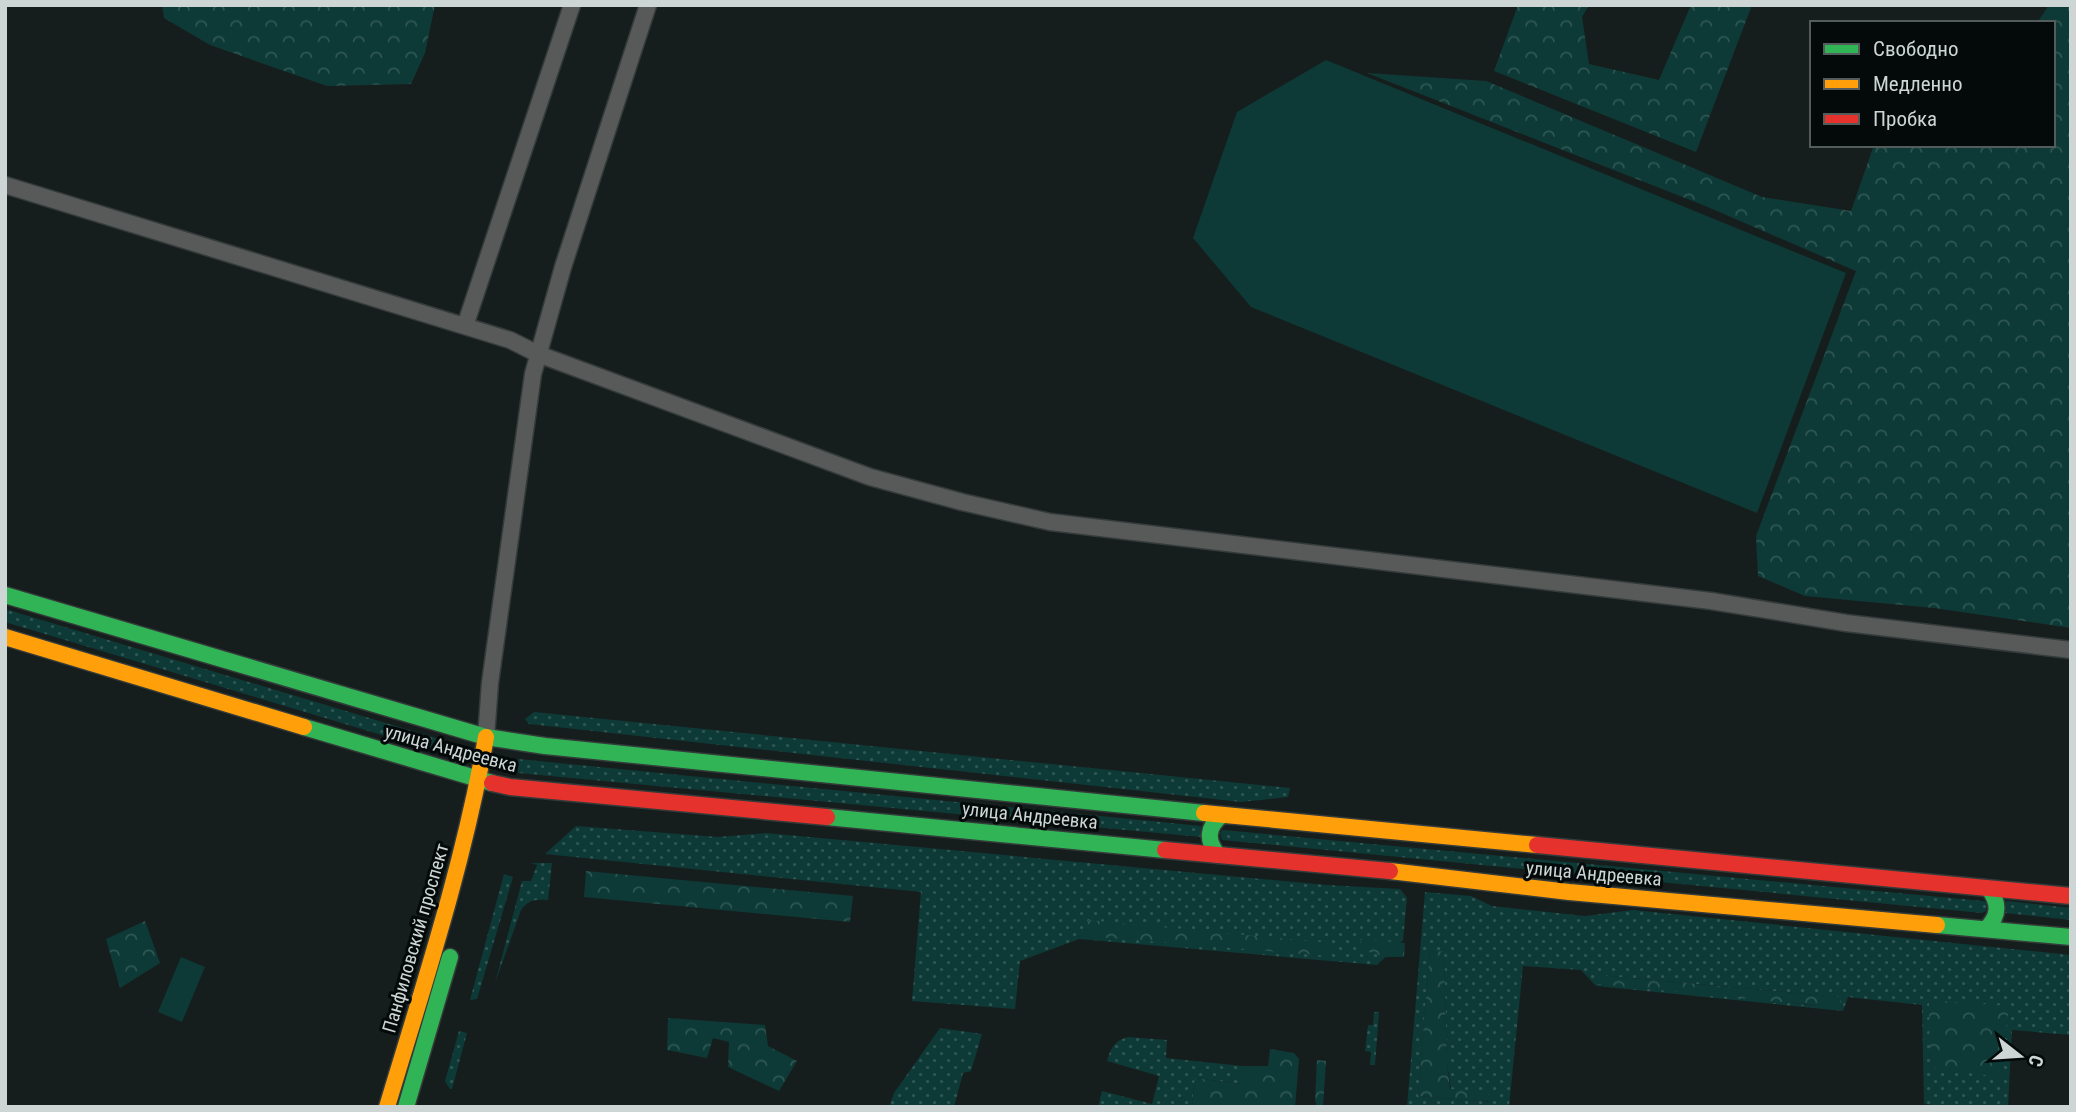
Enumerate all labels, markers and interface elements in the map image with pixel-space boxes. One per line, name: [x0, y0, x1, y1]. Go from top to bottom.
legend: [1810, 21, 2055, 147]
text: Свободно: [1873, 37, 1959, 61]
text: Медленно: [1873, 72, 1962, 96]
text: Пробка: [1873, 107, 1937, 131]
street label: улица Андреевка: [382, 720, 520, 777]
street label: улица Андреевка: [961, 797, 1099, 834]
street label: Панфиловский проспект: [377, 841, 454, 1035]
street label: улица Андреевка: [1525, 856, 1663, 891]
north arrow: [1985, 1021, 2055, 1091]
text: С: [2023, 1052, 2048, 1070]

